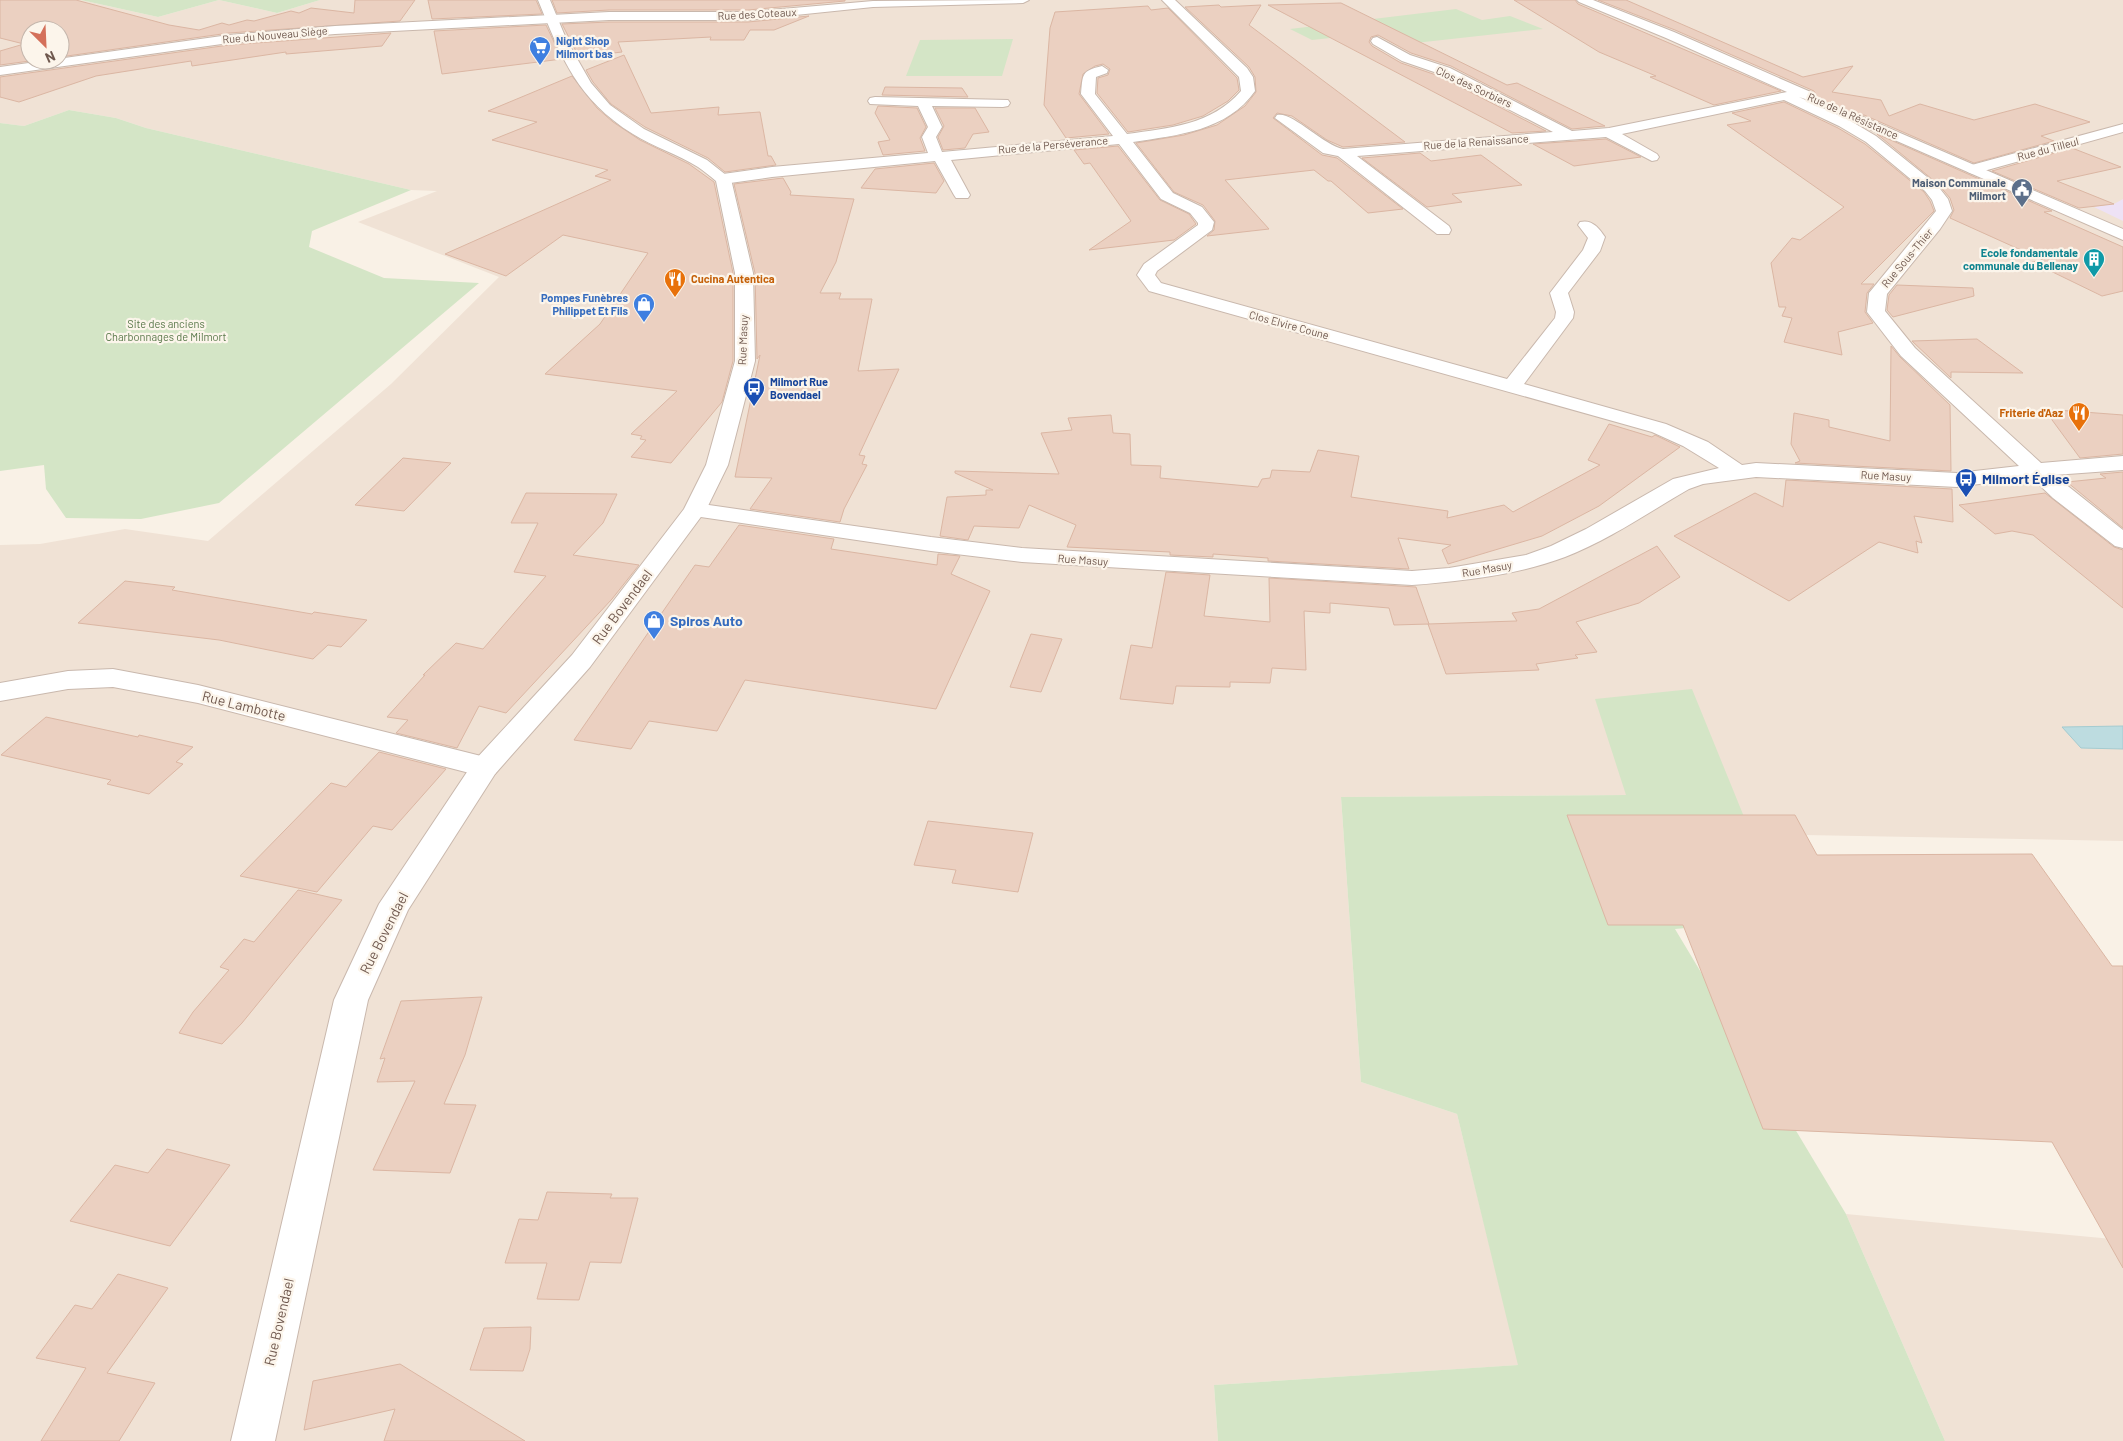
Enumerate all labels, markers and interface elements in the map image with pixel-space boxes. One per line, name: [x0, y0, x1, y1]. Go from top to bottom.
street label: Rue des Coteaux: [717, 5, 797, 22]
north arrow: [20, 20, 70, 70]
street label: Rue du Nouveau Siège: [222, 23, 328, 46]
place label: Night Shop Milmort bas: [556, 34, 613, 60]
supermarket icon: Night Shop Milmort bas: [528, 35, 552, 66]
text: N: [43, 48, 58, 67]
street label: Clos des Sorbiers: [1434, 63, 1514, 110]
street label: Rue de la Résistance: [1806, 90, 1901, 141]
street label: Rue de la Renaissance: [1423, 131, 1529, 152]
street label: Rue de la Perséverance: [998, 133, 1109, 156]
street label: Rue du Tilleul: [2016, 134, 2080, 163]
place label: Maison Communale Milmort: [1912, 176, 2006, 202]
public building icon: Maison Communale Milmort: [2010, 177, 2034, 208]
street label: Rue Sous-Thier: [1878, 226, 1935, 290]
place label: Ecole fondamentale communale du Bellenay: [1963, 246, 2078, 272]
building icon: Ecole fondamentale communale du Bellenay: [2082, 247, 2106, 278]
restaurant icon: Cucina Autentica: [663, 267, 687, 298]
place label: Cucina Autentica: [691, 272, 775, 285]
place label: Pompes Funèbres Philippet Et Fils: [541, 291, 628, 317]
shop icon: Pompes Funèbres Philippet Et Fils: [632, 292, 656, 323]
street label: Clos Elvire Coune: [1248, 308, 1331, 341]
street label: Rue Masuy: [735, 315, 750, 365]
park label: Site des anciens Charbonnages de Milmort: [105, 317, 227, 343]
place label: Milmort Rue Bovendael: [770, 375, 828, 401]
bus stop icon: Milmort Rue Bovendael: [742, 376, 766, 407]
restaurant icon: Friterie d'Aaz: [2067, 401, 2091, 432]
place label: Friterie d'Aaz: [1999, 406, 2063, 419]
bus stop icon: Milmort Église: [1954, 467, 1978, 498]
street label: Rue Masuy: [1861, 468, 1912, 483]
place label: Milmort Église: [1982, 470, 2070, 487]
street label: Rue Masuy: [1057, 551, 1109, 568]
street label: Rue Masuy: [1461, 558, 1513, 579]
street label: Rue Bovendael: [588, 566, 655, 647]
shop icon: Spiros Auto: [642, 609, 666, 640]
place label: Spiros Auto: [670, 612, 743, 629]
street label: Rue Lambotte: [201, 687, 288, 724]
street label: Rue Bovendael: [356, 889, 411, 976]
street label: Rue Bovendael: [260, 1276, 297, 1367]

